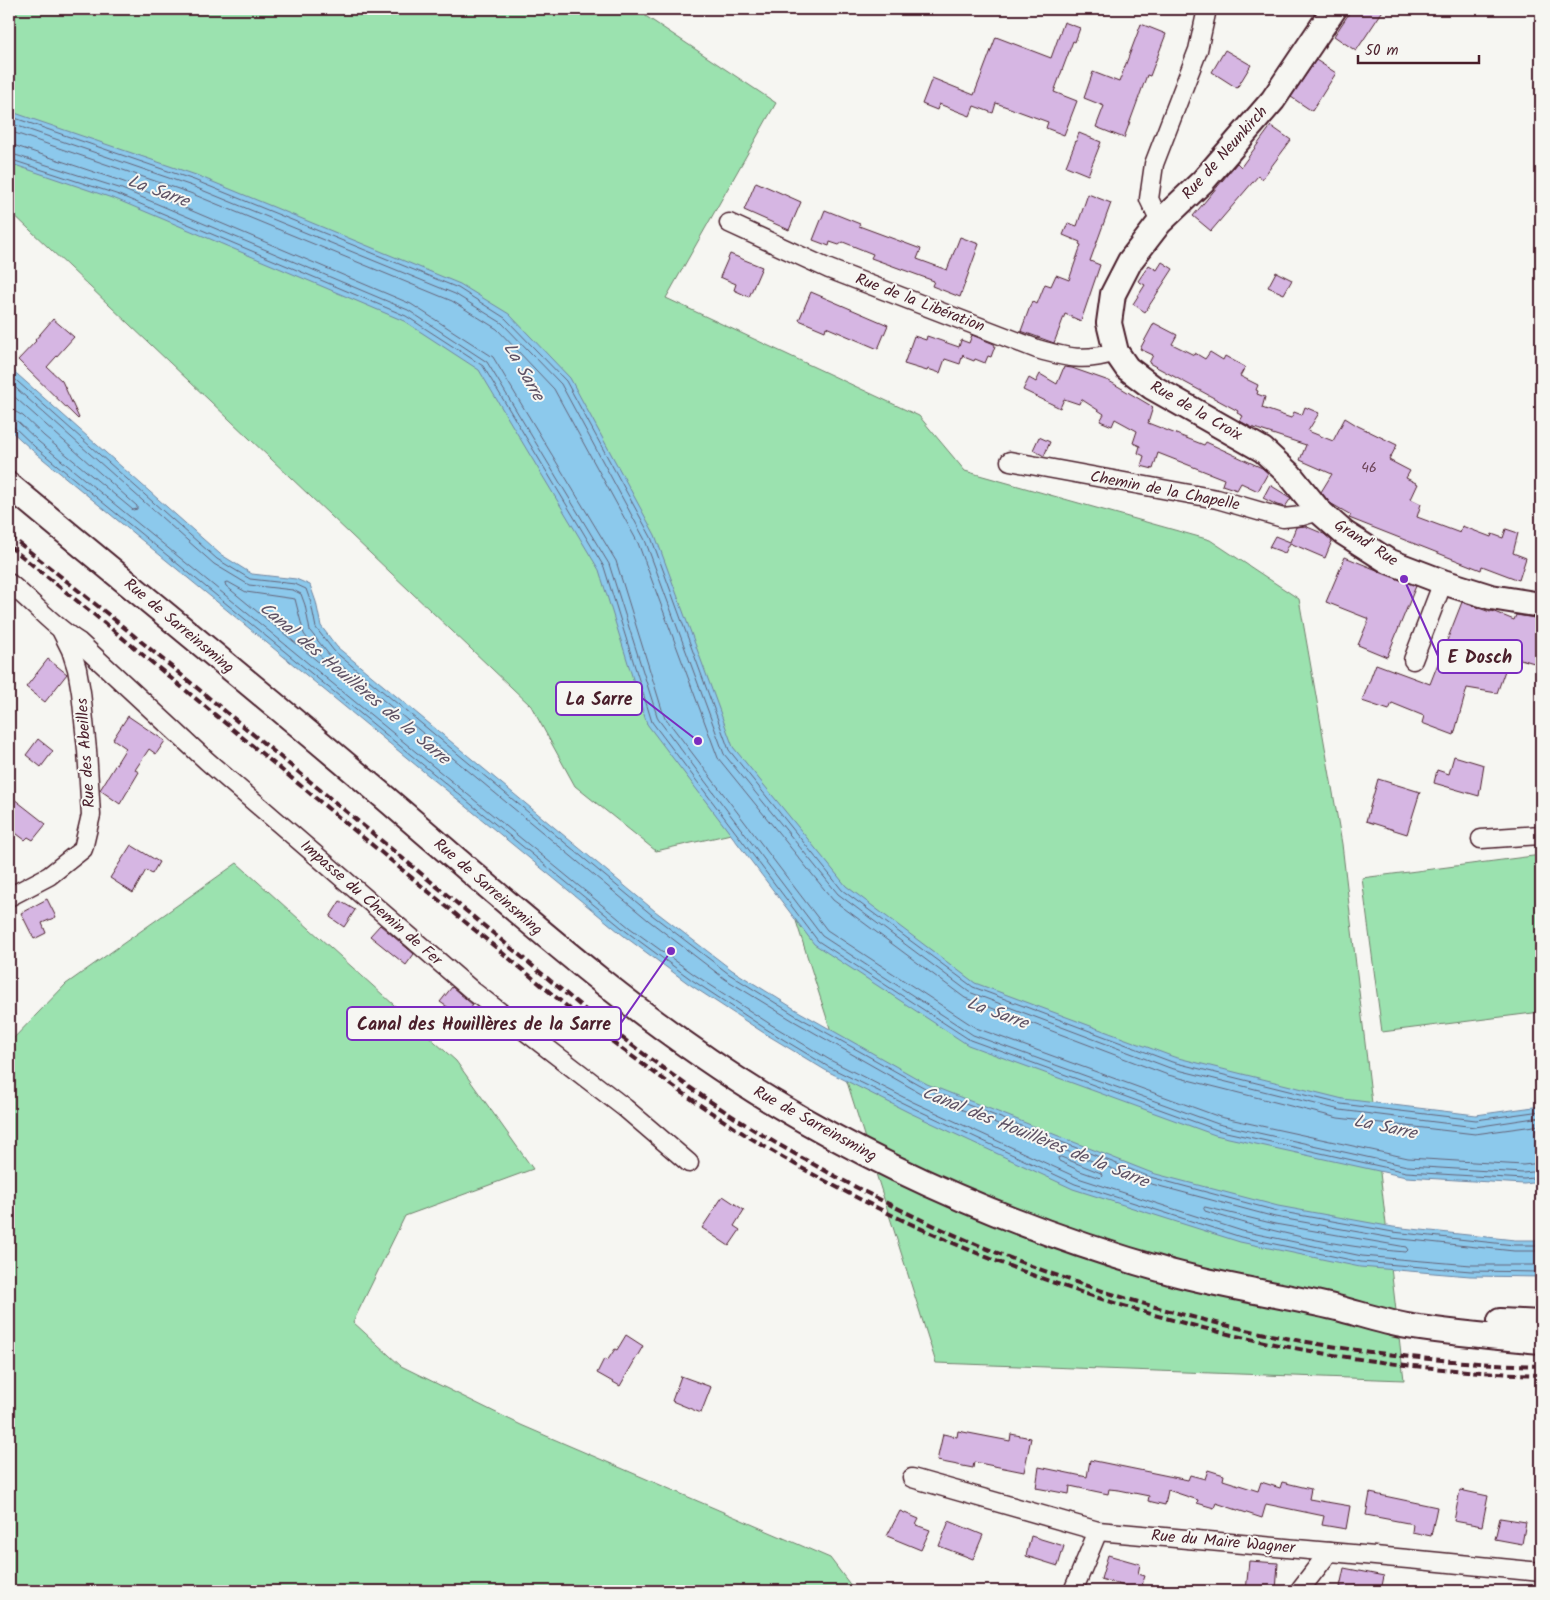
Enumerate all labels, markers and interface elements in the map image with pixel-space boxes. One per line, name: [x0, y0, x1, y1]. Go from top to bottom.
scale bar: [1358, 32, 1479, 64]
text: 50 m: [1365, 39, 1399, 63]
street label: Rue de Neunkirch: [1176, 100, 1274, 206]
water label: La Sarre: [123, 168, 195, 217]
street label: Rue de la Libération: [852, 267, 988, 339]
water label: La Sarre: [495, 337, 552, 408]
street label: Rue de la Croix: [1145, 374, 1248, 448]
house number: 46: [1361, 457, 1377, 479]
street label: Chemin de la Chapelle: [1088, 464, 1242, 518]
street label: Grand' Rue: [1329, 513, 1403, 573]
street label: Rue de Sarreinsming: [118, 572, 240, 680]
water label: Canal des Houillères de la Sarre: [252, 595, 457, 774]
callout: E Dosch: [1438, 640, 1522, 673]
text: E Dosch: [1448, 644, 1512, 673]
callout: La Sarre: [556, 682, 642, 715]
text: La Sarre: [566, 686, 633, 715]
street label: Rue des Abeilles: [70, 697, 102, 809]
street label: Rue de Sarreinsming: [428, 832, 548, 942]
street label: Impasse du Chemin de Fer: [294, 834, 449, 973]
water label: La Sarre: [962, 990, 1034, 1039]
callout: Canal des Houillères de la Sarre: [347, 1007, 621, 1040]
text: Canal des Houillères de la Sarre: [357, 1011, 611, 1040]
water label: Canal des Houillères de la Sarre: [917, 1079, 1154, 1197]
street label: Rue de Sarreinsming: [749, 1080, 881, 1168]
water label: La Sarre: [1351, 1107, 1421, 1149]
street label: Rue du Maire Wagner: [1150, 1523, 1298, 1561]

